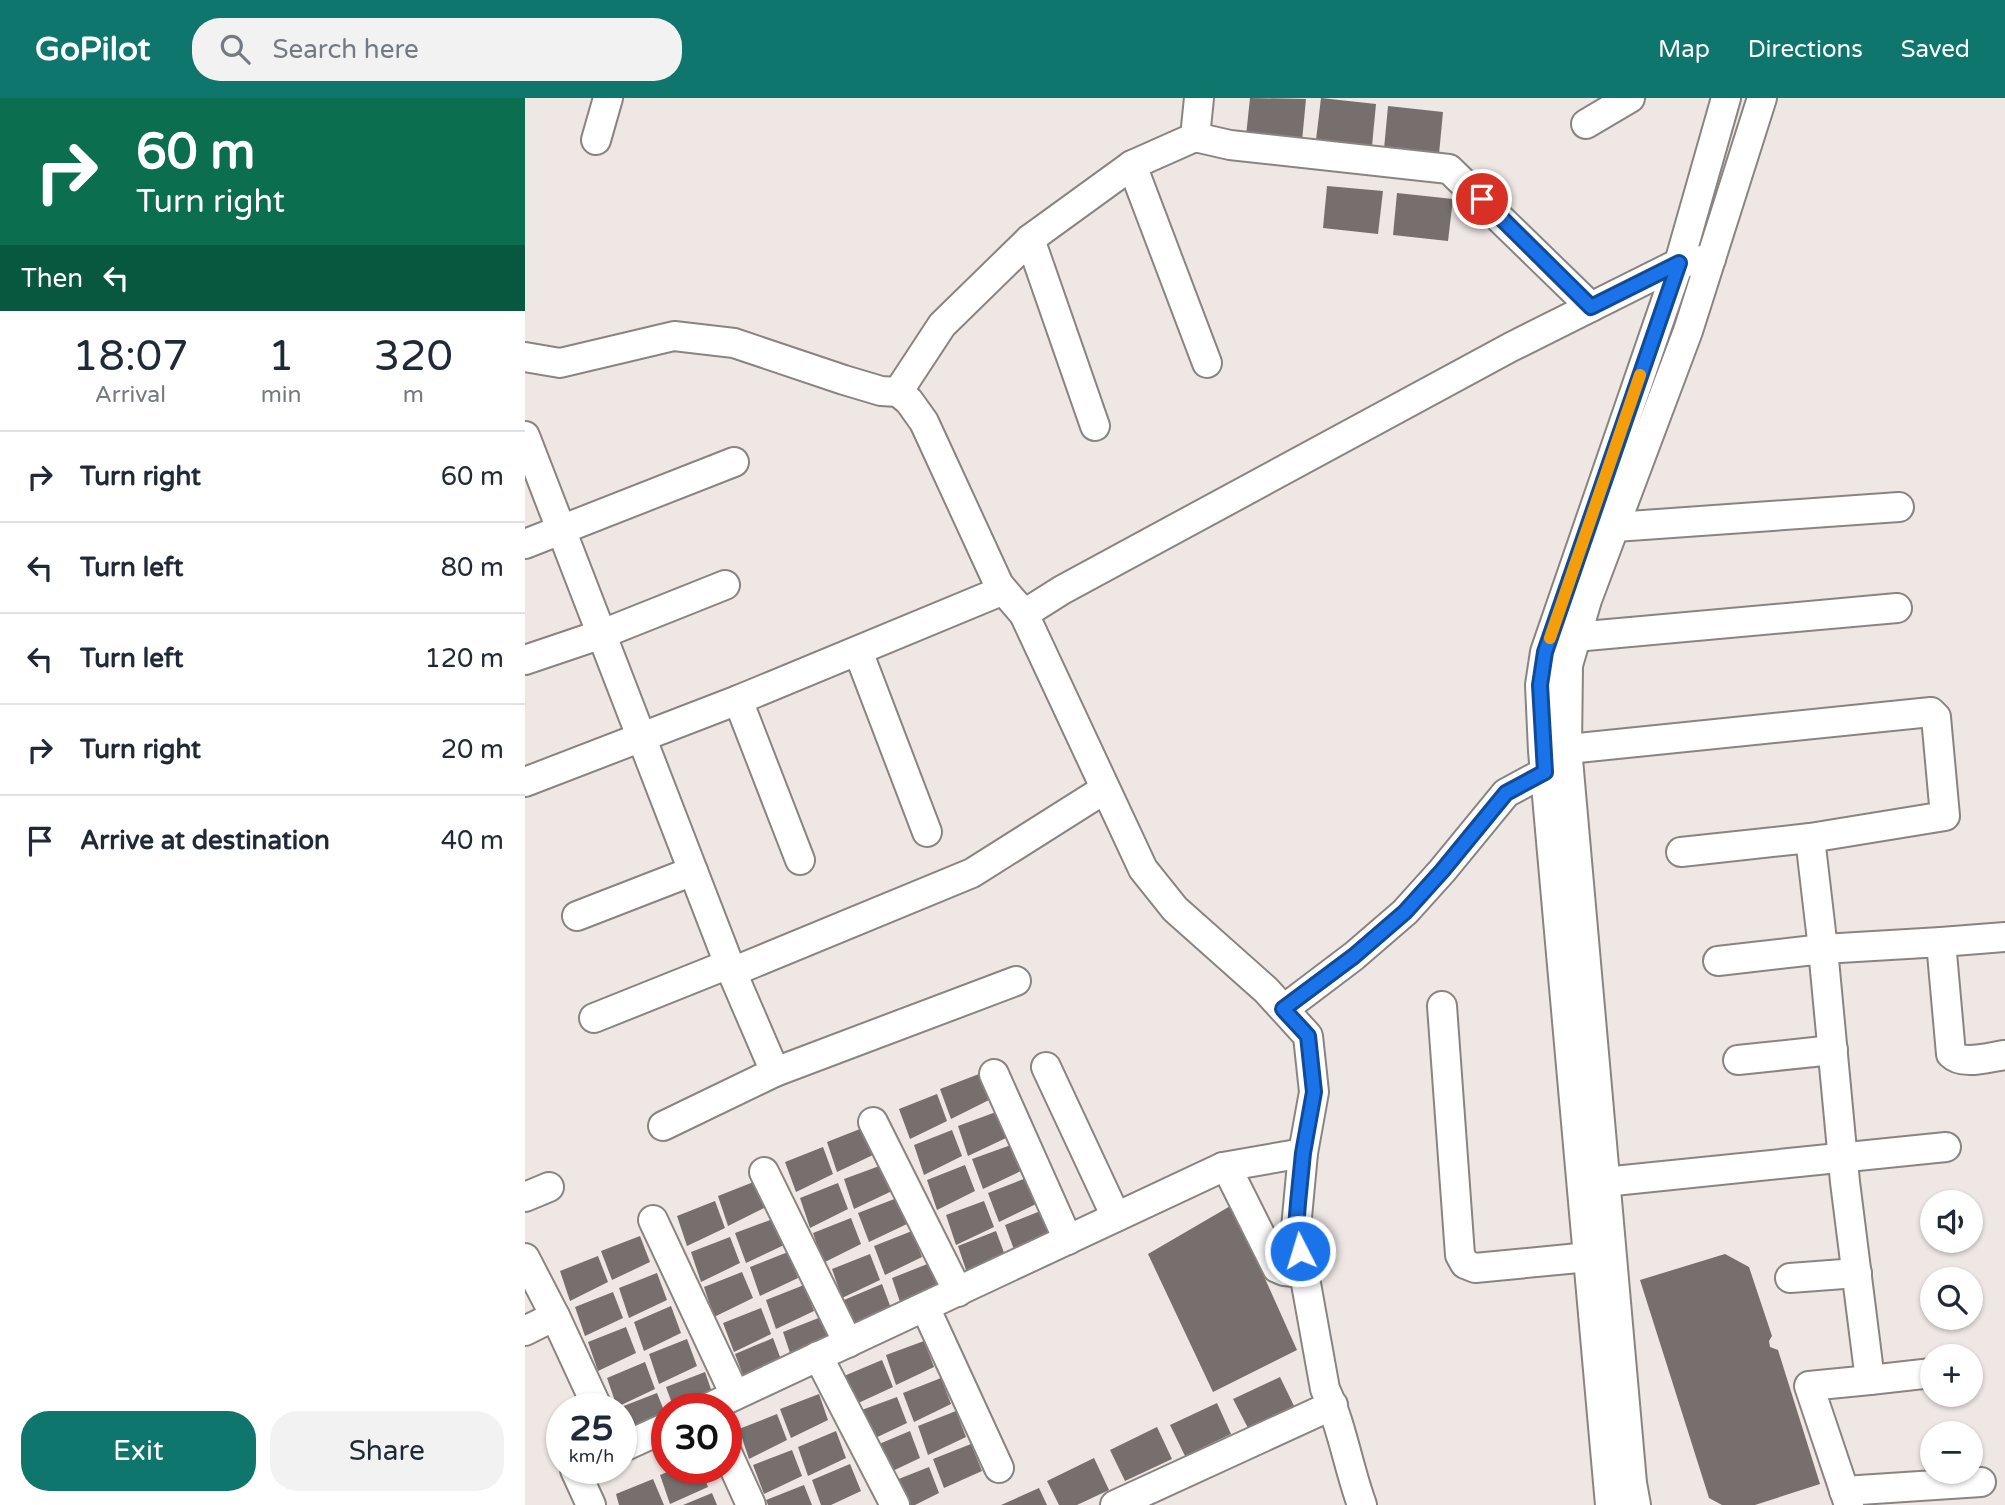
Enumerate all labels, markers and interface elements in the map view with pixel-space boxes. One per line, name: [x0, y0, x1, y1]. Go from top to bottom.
search box: [192, 18, 682, 81]
text: GoPilot: [35, 30, 150, 69]
icon: search: [216, 30, 254, 68]
text: Search here: [272, 34, 419, 65]
text: Map: [1658, 35, 1710, 64]
text: Directions: [1748, 35, 1863, 64]
text: Saved: [1901, 35, 1970, 64]
text: 60 m: [136, 123, 255, 182]
icon: right: [21, 126, 112, 217]
pin: [1452, 169, 1512, 229]
icon: arrive: [1463, 180, 1501, 218]
text: Turn right: [136, 183, 285, 221]
icon: left: [97, 259, 135, 297]
text: Then: [21, 263, 83, 294]
text: 18:07: [72, 331, 189, 382]
text: 1: [268, 331, 294, 382]
text: 320: [374, 331, 453, 382]
text: Arrival: [95, 381, 166, 409]
text: min: [261, 381, 302, 409]
text: m: [403, 381, 424, 409]
icon: right: [21, 458, 59, 496]
text: Turn right: [80, 461, 201, 492]
text: 60 m: [441, 461, 504, 492]
icon: left: [21, 549, 59, 587]
text: Turn left: [80, 552, 183, 583]
text: 80 m: [441, 552, 504, 583]
icon: left: [21, 640, 59, 678]
text: Turn left: [80, 643, 183, 674]
text: 120 m: [424, 643, 504, 674]
icon: right: [21, 731, 59, 769]
text: Turn right: [80, 734, 201, 765]
text: 20 m: [441, 734, 504, 765]
icon: arrive: [21, 822, 59, 860]
text: Arrive at destination: [80, 825, 330, 856]
text: 40 m: [441, 825, 504, 856]
map controls: [1920, 1190, 1983, 1484]
button: sound: [1920, 1190, 1983, 1253]
position arrow: [1263, 1214, 1337, 1288]
button: search: [1920, 1267, 1983, 1330]
button: +: [1920, 1344, 1983, 1407]
speed limit sign: 30: [651, 1393, 742, 1484]
text: 25: [570, 1408, 613, 1450]
button: Exit: [21, 1411, 256, 1491]
button: Share: [270, 1411, 504, 1491]
button: −: [1920, 1421, 1983, 1484]
text: km/h: [569, 1445, 614, 1467]

